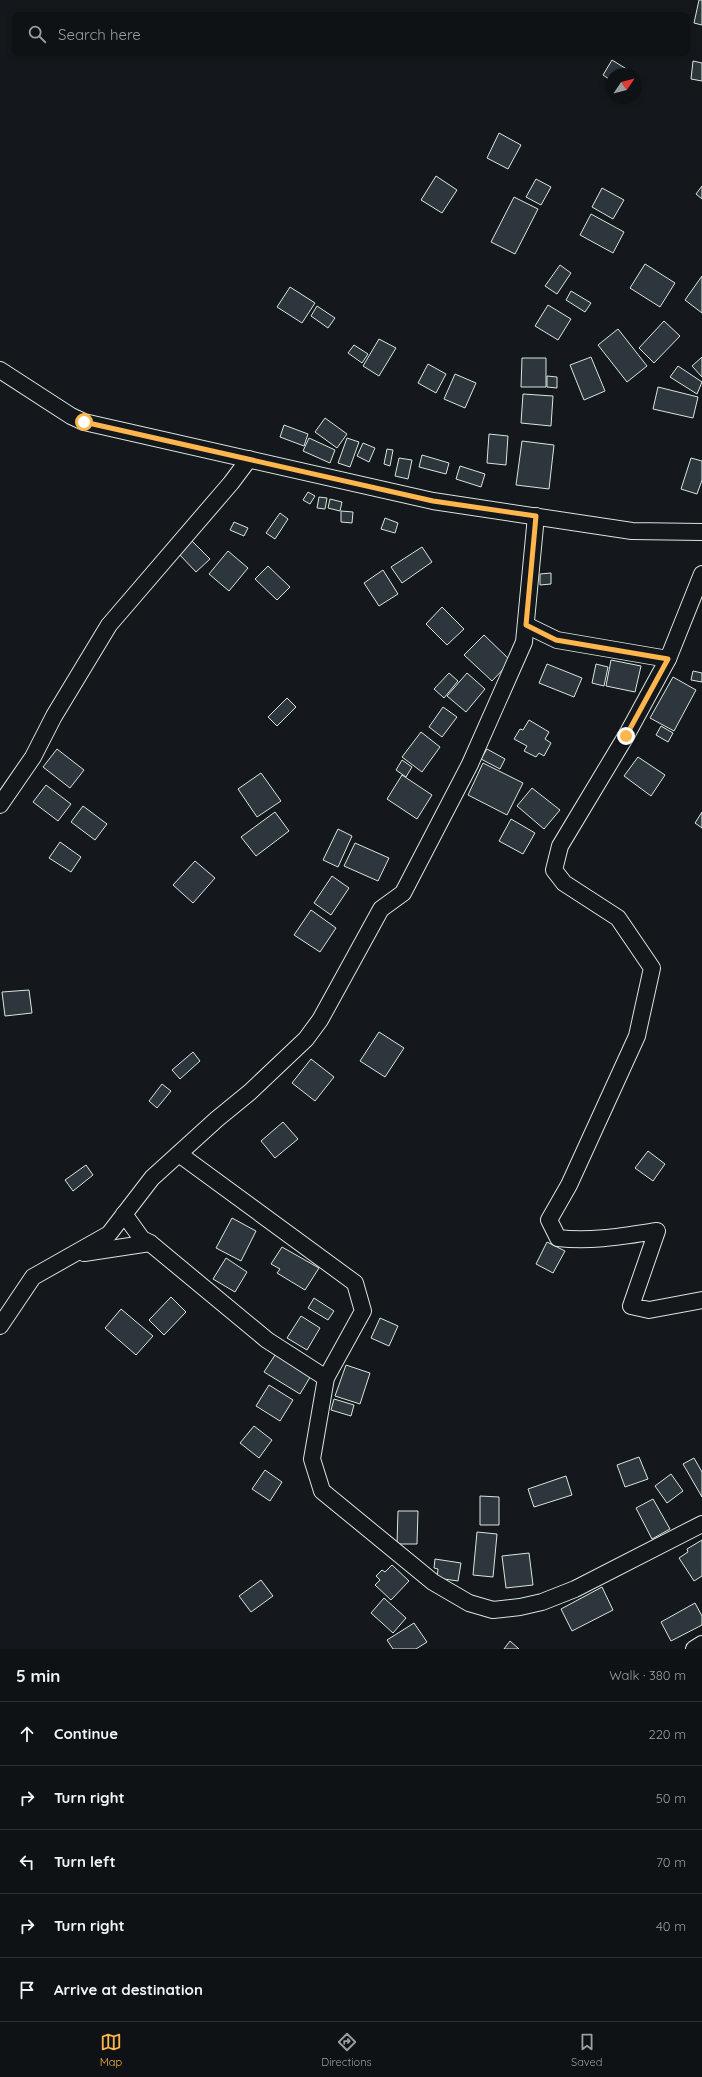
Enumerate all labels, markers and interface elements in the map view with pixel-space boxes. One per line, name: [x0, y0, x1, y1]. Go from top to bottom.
search box: [12, 12, 690, 56]
icon: search: [26, 23, 48, 45]
text: Search here: [58, 25, 141, 44]
north arrow: [606, 68, 642, 104]
route start: [75, 413, 93, 431]
route end: [617, 727, 635, 745]
text: 5 min: [16, 1665, 60, 1686]
text: Walk · 380 m: [609, 1667, 686, 1683]
icon: ahead: [16, 1723, 38, 1745]
text: Continue: [54, 1724, 118, 1743]
text: 220 m: [648, 1726, 686, 1742]
icon: right: [16, 1787, 38, 1809]
text: Turn right: [54, 1788, 125, 1807]
text: 50 m: [656, 1790, 686, 1806]
icon: left: [16, 1851, 38, 1873]
text: Turn left: [54, 1852, 116, 1871]
text: 70 m: [656, 1854, 686, 1870]
icon: right: [16, 1915, 38, 1937]
text: Turn right: [54, 1916, 125, 1935]
text: 40 m: [656, 1918, 686, 1934]
icon: arrive: [16, 1979, 38, 2001]
text: Arrive at destination: [54, 1980, 203, 1999]
tab: Map: [100, 2031, 122, 2069]
tab: Directions: [321, 2031, 372, 2069]
tab: Saved: [571, 2031, 602, 2069]

